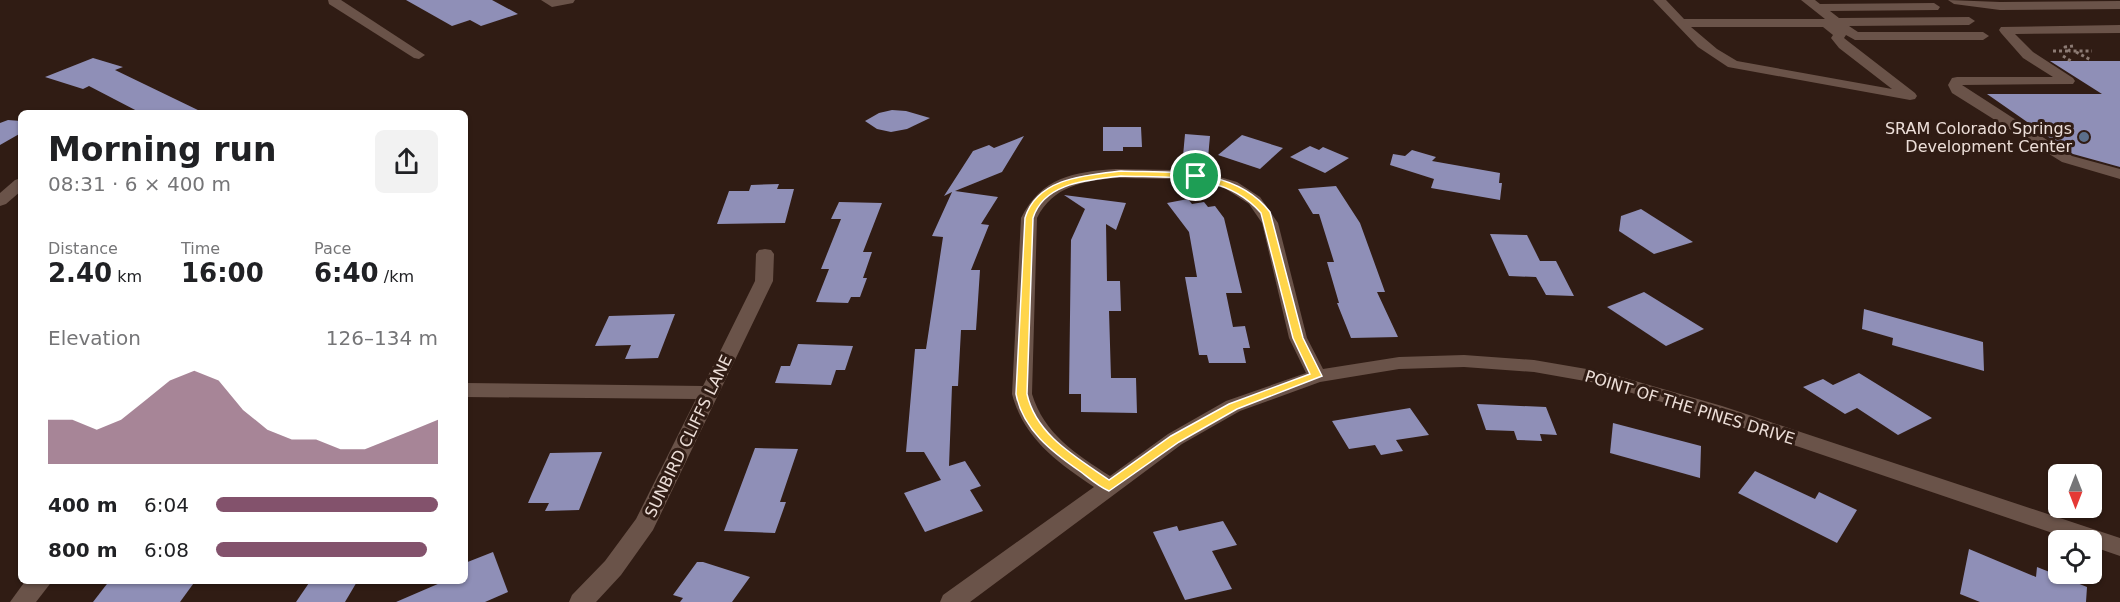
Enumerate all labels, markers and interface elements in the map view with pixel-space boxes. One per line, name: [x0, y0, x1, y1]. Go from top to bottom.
place label: SRAM Colorado Springs Development Center: [1885, 119, 2072, 156]
text: Morning run: [48, 130, 276, 169]
button: share: [375, 130, 438, 193]
marker: SRAM Colorado Springs Development Center: [2077, 130, 2091, 144]
pin: [1170, 150, 1221, 201]
icon: arrive: [1179, 159, 1212, 192]
text: 08:31 · 6 × 400 m: [48, 172, 231, 196]
text: Distance: [48, 239, 118, 258]
text: Time: [181, 239, 220, 258]
text: Pace: [314, 239, 351, 258]
text: 2.40: [48, 258, 112, 288]
text: 16:00: [181, 258, 264, 288]
text: 6:40: [314, 258, 379, 288]
text: km: [112, 267, 142, 286]
text: /km: [379, 267, 414, 286]
text: Elevation: [48, 326, 141, 350]
text: 126–134 m: [326, 326, 438, 350]
street label: SUNBIRD CLIFFS LANE: [641, 352, 736, 521]
street label: POINT OF THE PINES DRIVE: [1583, 366, 1797, 449]
north arrow: [2048, 464, 2102, 518]
map controls: [2048, 464, 2102, 584]
text: 400 m: [48, 493, 118, 517]
text: 6:04: [144, 493, 189, 517]
button: locate: [2048, 530, 2102, 584]
text: 800 m: [48, 538, 118, 562]
text: 6:08: [144, 538, 189, 562]

